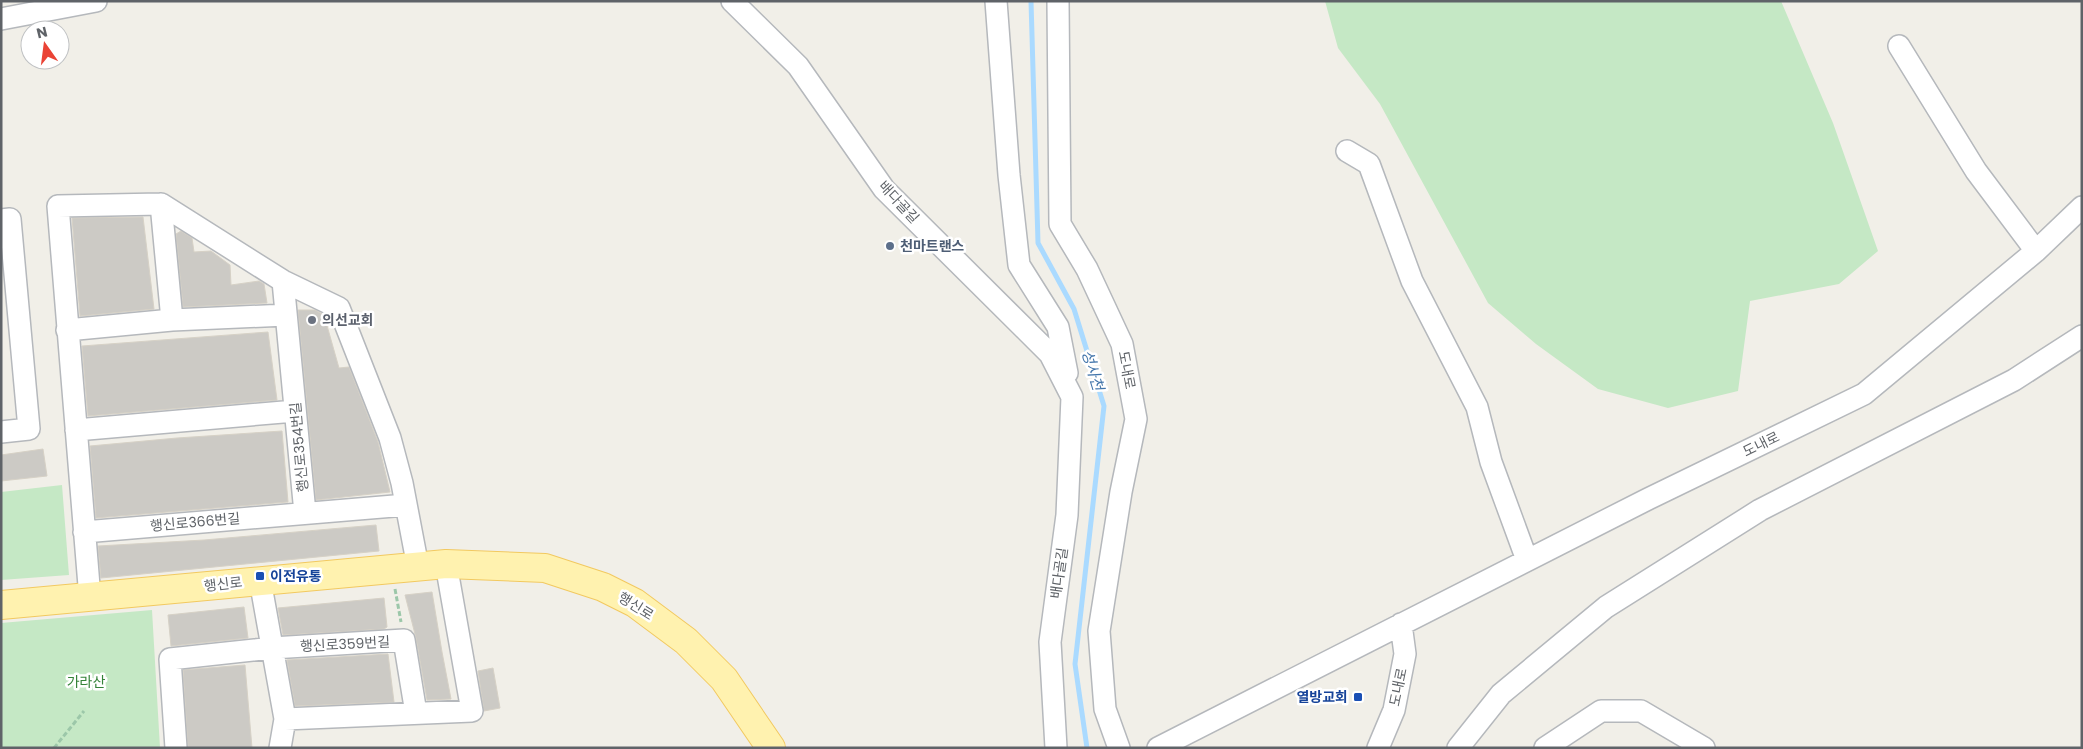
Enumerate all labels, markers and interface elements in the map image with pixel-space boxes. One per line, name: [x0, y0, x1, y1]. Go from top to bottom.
north arrow: [20, 20, 70, 70]
text: N: [34, 21, 49, 43]
street label: 배다골길: [874, 176, 924, 228]
place label: 천마트랜스: [900, 236, 965, 256]
marker: 천마트랜스: [884, 240, 896, 252]
place label: 의선교회: [322, 310, 374, 330]
marker: 의선교회: [306, 314, 318, 326]
water label: 성사천: [1077, 347, 1110, 395]
street label: 도내로: [1113, 349, 1141, 391]
street label: 행신로354번길: [285, 401, 313, 493]
street label: 도내로: [1739, 426, 1783, 461]
street label: 행신로366번길: [149, 508, 241, 536]
street label: 배다골길: [1046, 546, 1072, 600]
place label: 이전유통: [270, 566, 322, 586]
marker: 이전유통: [254, 570, 266, 582]
street label: 행신로: [203, 572, 244, 596]
street label: 행신로: [614, 587, 658, 625]
street label: 행신로359번길: [299, 632, 391, 656]
street label: 도내로: [1384, 666, 1412, 708]
park label: 가라산: [67, 672, 105, 692]
place label: 열방교회: [1296, 687, 1348, 707]
marker: 열방교회: [1352, 691, 1364, 703]

